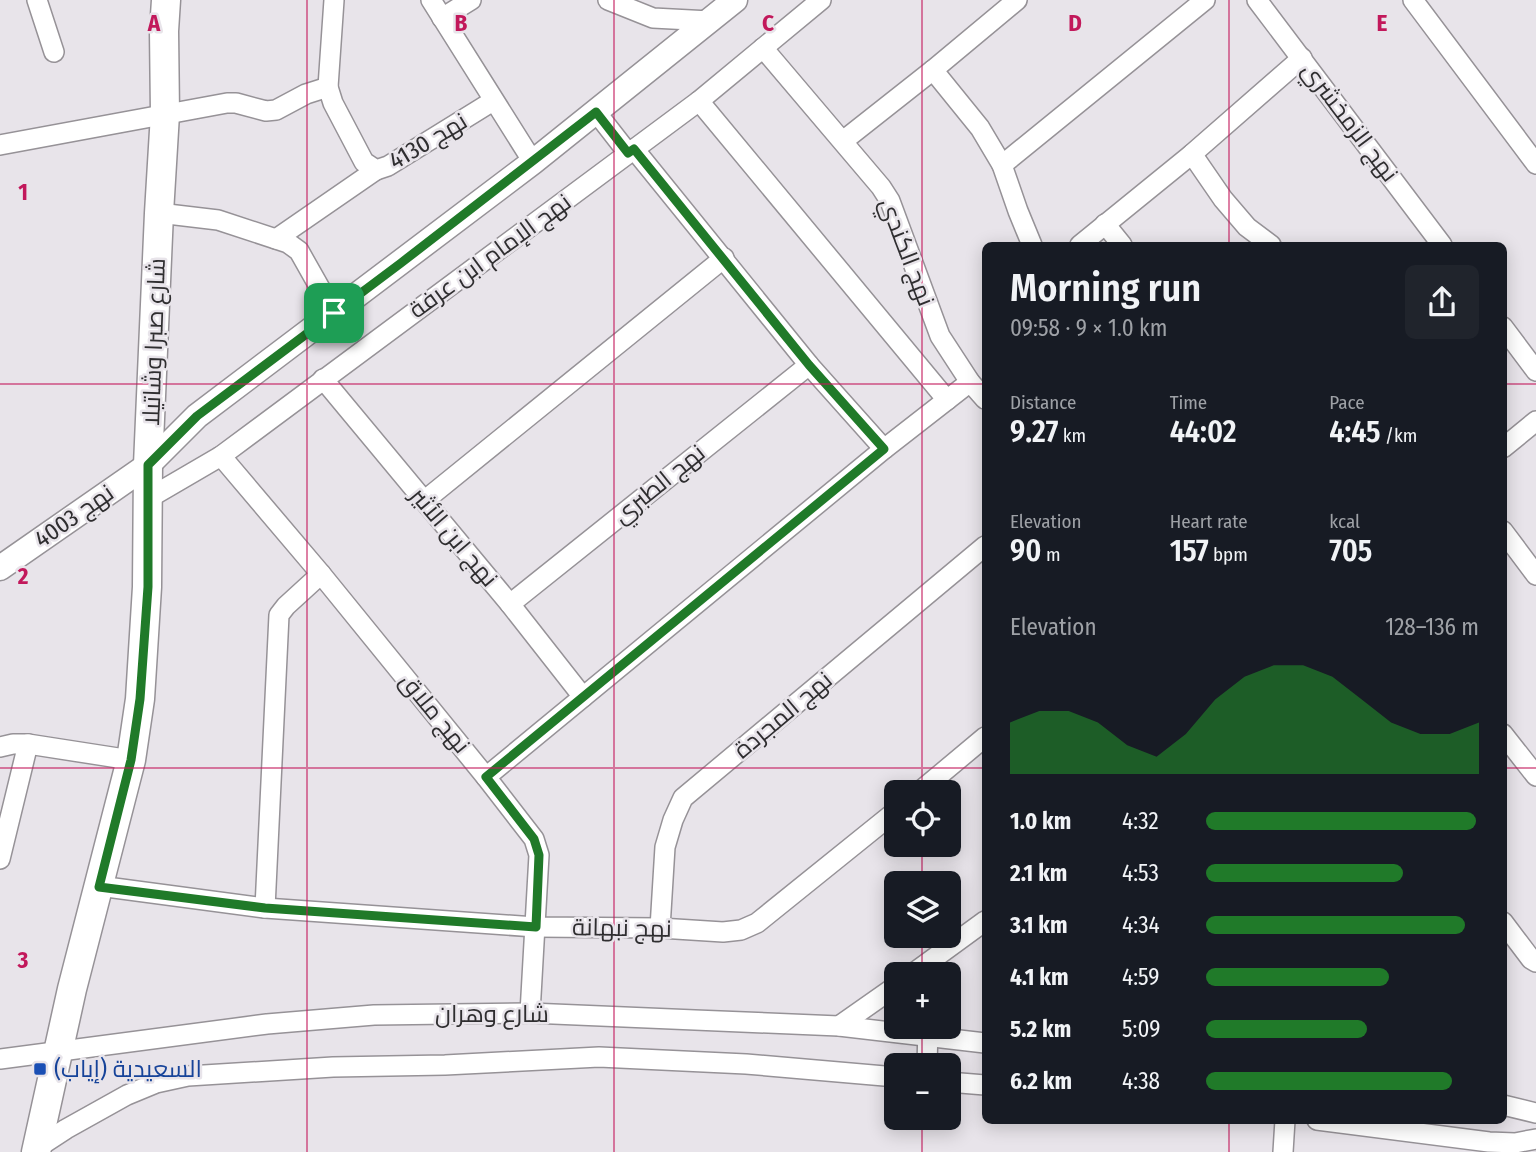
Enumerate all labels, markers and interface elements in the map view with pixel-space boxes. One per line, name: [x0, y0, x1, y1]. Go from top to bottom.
text: A: [147, 9, 161, 37]
text: B: [455, 9, 468, 37]
text: C: [762, 9, 774, 37]
text: D: [1068, 9, 1082, 37]
text: E: [1377, 9, 1388, 37]
street label: نهج الزمخشري: [1293, 57, 1404, 190]
street label: نهج 4130: [384, 107, 473, 177]
text: 1: [18, 178, 28, 206]
street label: نهج الإمام ابن عرفة: [404, 188, 578, 326]
street label: نهج الكندي: [870, 194, 940, 311]
street label: شارع صبرا وشاتيلا: [137, 258, 173, 426]
text: Morning run: [1010, 265, 1201, 311]
button: share: [1405, 265, 1479, 339]
pin: [304, 283, 364, 343]
icon: arrive: [315, 294, 353, 332]
text: 09:58 · 9 × 1.0 km: [1010, 314, 1167, 342]
text: Distance: [1010, 391, 1077, 414]
text: Time: [1170, 391, 1207, 414]
text: Pace: [1329, 391, 1365, 414]
text: 9.27: [1010, 414, 1058, 450]
text: 44:02: [1170, 414, 1237, 450]
text: 4:45: [1329, 414, 1381, 450]
text: km: [1058, 424, 1086, 447]
text: /km: [1381, 424, 1417, 447]
street label: نهج الطبري: [608, 439, 713, 533]
street label: نهج 4003: [29, 479, 120, 555]
street label: نهج ابن الأثير: [402, 480, 504, 594]
text: Elevation: [1010, 510, 1082, 533]
text: Heart rate: [1170, 510, 1248, 533]
text: kcal: [1329, 510, 1360, 533]
text: 90: [1010, 533, 1041, 569]
text: 157: [1170, 533, 1209, 569]
text: 705: [1329, 533, 1372, 569]
text: m: [1041, 543, 1061, 566]
text: bpm: [1209, 543, 1248, 566]
text: 2: [17, 562, 29, 590]
text: Elevation: [1010, 613, 1097, 641]
text: 128–136 m: [1385, 613, 1479, 641]
street label: نهج المجردة: [728, 666, 839, 766]
street label: نهج ملاق: [393, 667, 476, 760]
map controls: [884, 780, 961, 1130]
button: locate: [884, 780, 961, 857]
text: 1.0 km: [1010, 807, 1071, 835]
text: 4:32: [1122, 807, 1159, 835]
text: 2.1 km: [1010, 859, 1067, 887]
text: 4:53: [1122, 859, 1159, 887]
button: layers: [884, 871, 961, 948]
text: 3.1 km: [1010, 911, 1068, 939]
text: 4:34: [1122, 911, 1160, 939]
street label: نهج نبهانة: [572, 913, 672, 945]
text: 3: [17, 946, 29, 974]
button: +: [884, 962, 961, 1039]
text: 4.1 km: [1010, 963, 1069, 991]
text: 4:59: [1122, 963, 1160, 991]
street label: شارع وهران: [435, 1000, 549, 1030]
text: 5.2 km: [1010, 1015, 1071, 1043]
text: 5:09: [1122, 1015, 1160, 1043]
button: −: [884, 1053, 961, 1130]
place label: السعيدية (إياب): [54, 1055, 202, 1084]
marker: السعيدية (إياب): [32, 1061, 48, 1077]
text: 6.2 km: [1010, 1067, 1072, 1095]
text: 4:38: [1122, 1067, 1160, 1095]

